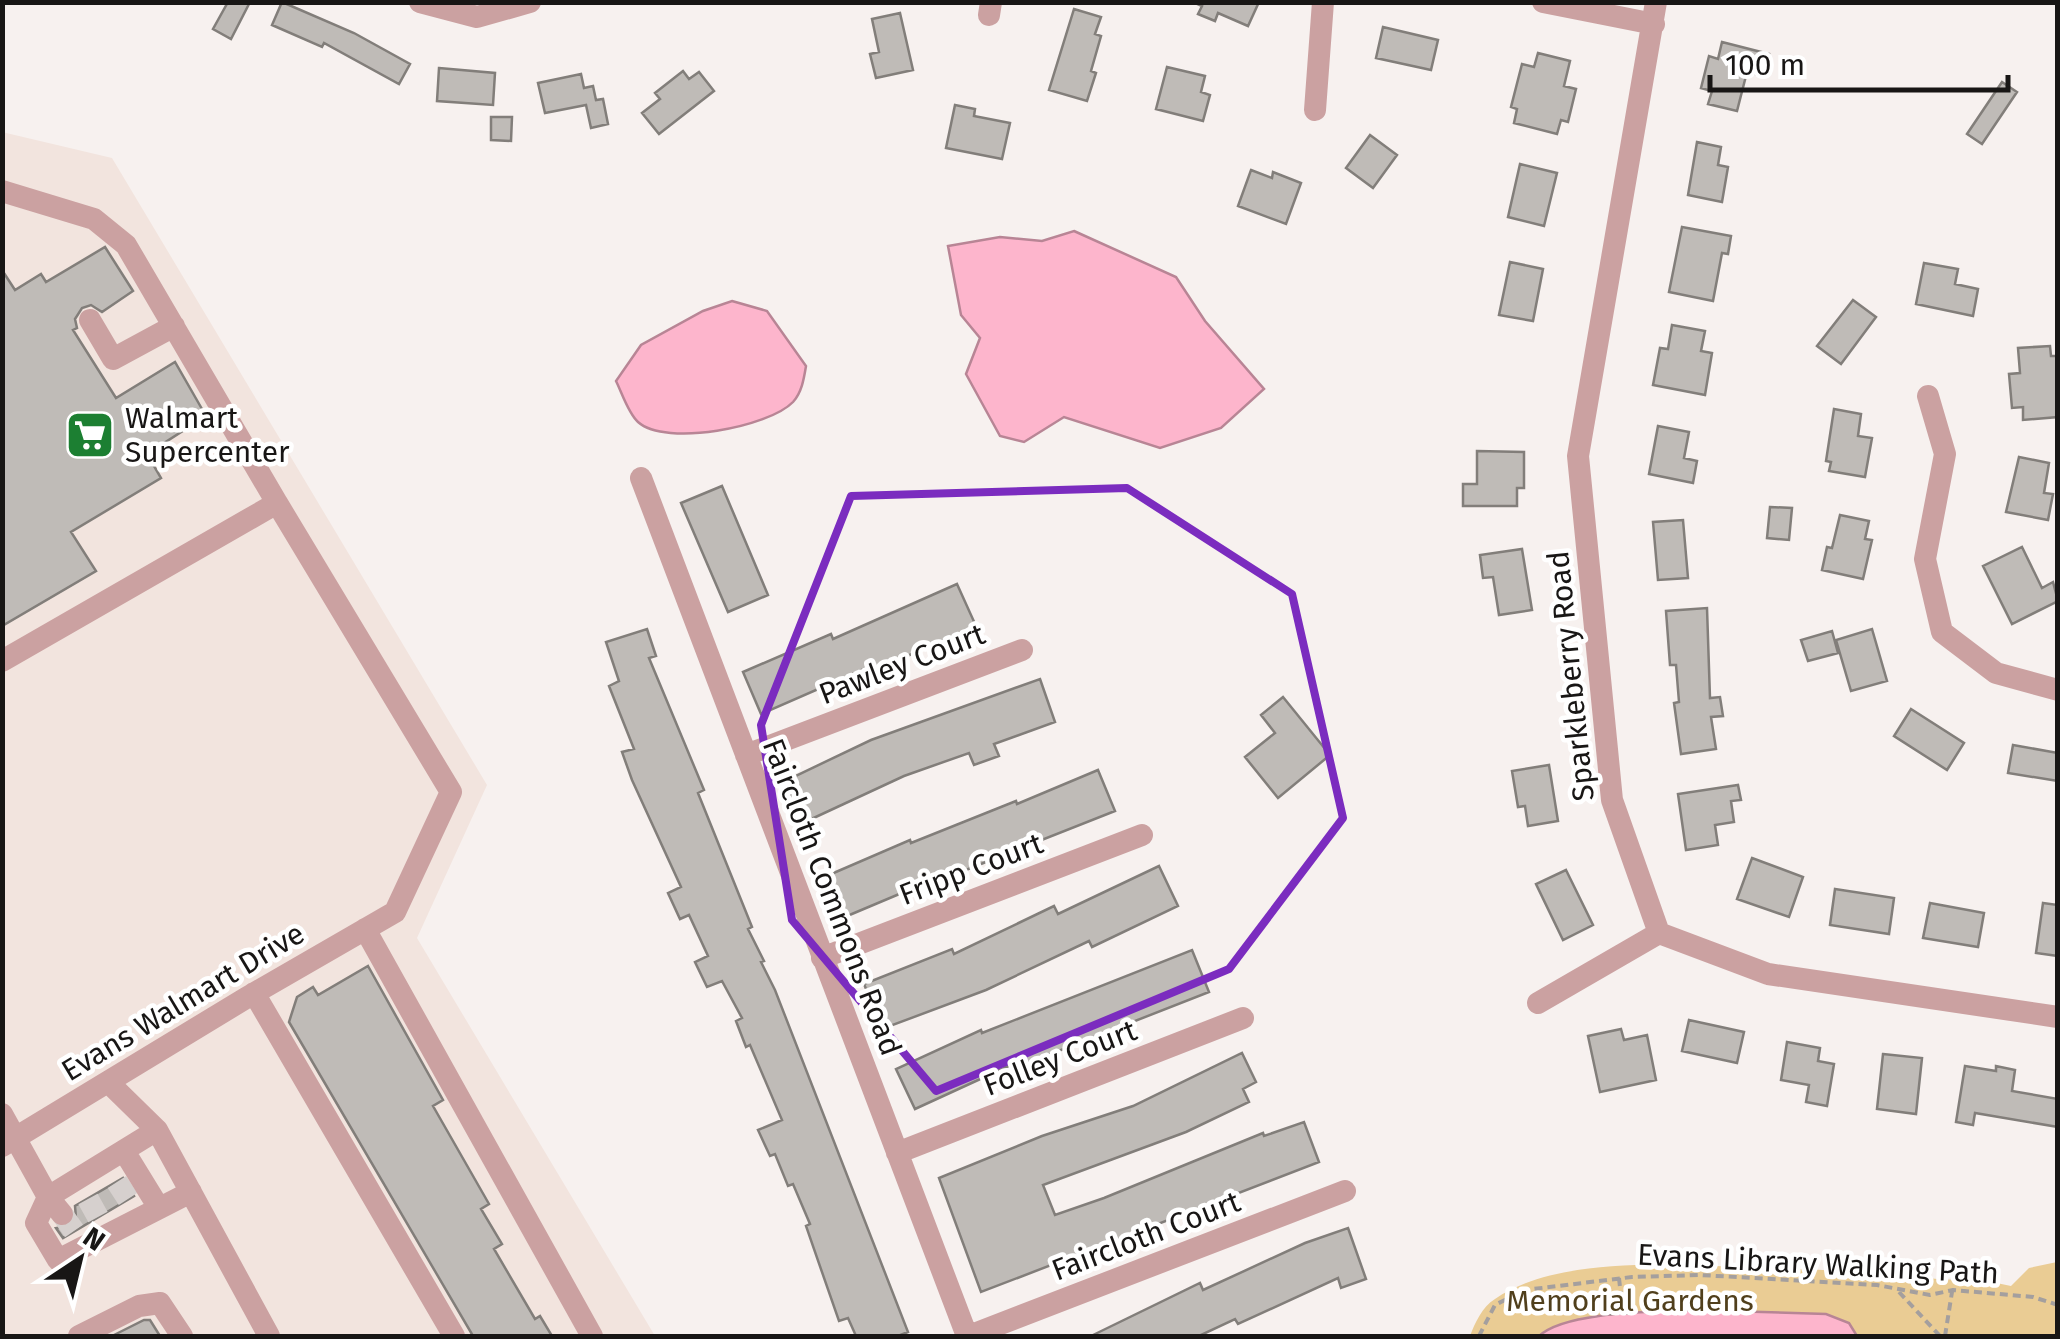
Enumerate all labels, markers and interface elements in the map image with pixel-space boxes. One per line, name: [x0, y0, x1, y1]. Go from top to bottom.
scale bar: [1710, 30, 2008, 92]
text: 100 m: [1725, 47, 1805, 83]
place label: Walmart Supercenter: [125, 400, 290, 470]
supermarket icon: Walmart Supercenter: [64, 409, 116, 461]
street label: Sparkleberry Road: [1540, 549, 1602, 803]
street label: Pawley Court: [814, 616, 990, 712]
street label: Faircloth Commons Road: [755, 733, 909, 1061]
street label: Fripp Court: [894, 825, 1048, 913]
street label: Evans Walmart Drive: [55, 915, 311, 1089]
street label: Folley Court: [978, 1012, 1142, 1104]
street label: Faircloth Court: [1047, 1184, 1245, 1288]
north arrow: [30, 1209, 130, 1309]
text: N: [77, 1220, 111, 1258]
street label: Evans Library Walking Path: [1636, 1237, 2000, 1291]
park label: Memorial Gardens: [1506, 1283, 1754, 1319]

